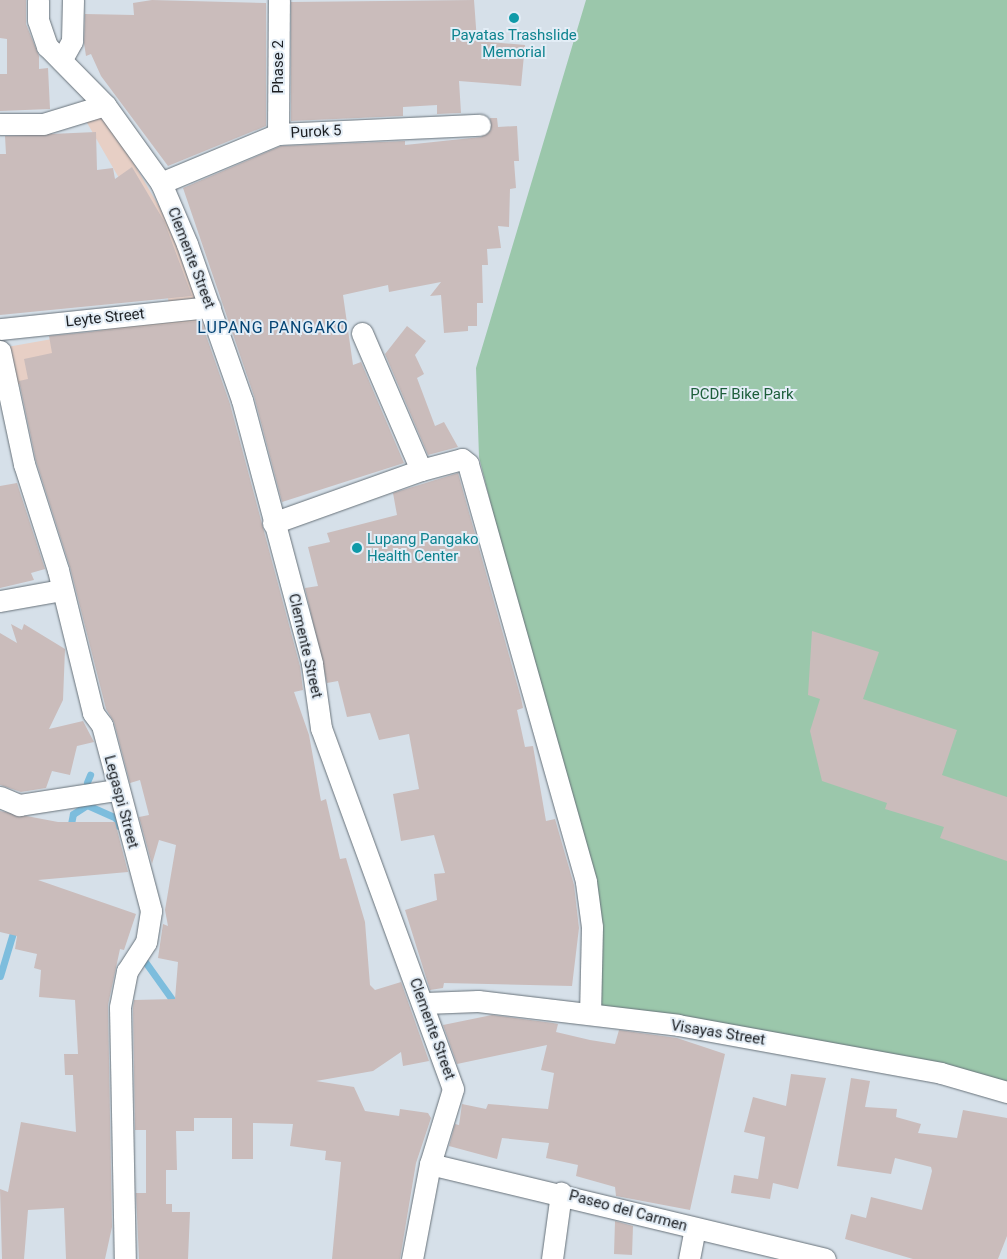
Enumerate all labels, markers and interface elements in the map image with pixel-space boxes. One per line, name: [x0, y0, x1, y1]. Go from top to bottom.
marker: Payatas Trashslide Memorial: [508, 12, 520, 24]
place label: Payatas Trashslide Memorial: [451, 26, 577, 61]
street label: Phase 2: [270, 40, 288, 94]
street label: Purok 5: [290, 122, 342, 142]
street label: Clemente Street: [163, 205, 219, 311]
street label: Leyte Street: [65, 305, 145, 331]
district label: LUPANG PANGAKO: [196, 318, 350, 338]
park label: PCDF Bike Park: [690, 386, 794, 404]
place label: Lupang Pangako Health Center: [367, 530, 479, 565]
marker: Lupang Pangako Health Center: [351, 542, 363, 554]
street label: Clemente Street: [284, 592, 326, 700]
street label: Legaspi Street: [100, 753, 142, 851]
street label: Clemente Street: [405, 976, 459, 1082]
street label: Visayas Street: [670, 1017, 766, 1049]
street label: Paseo del Carmen: [567, 1187, 689, 1235]

